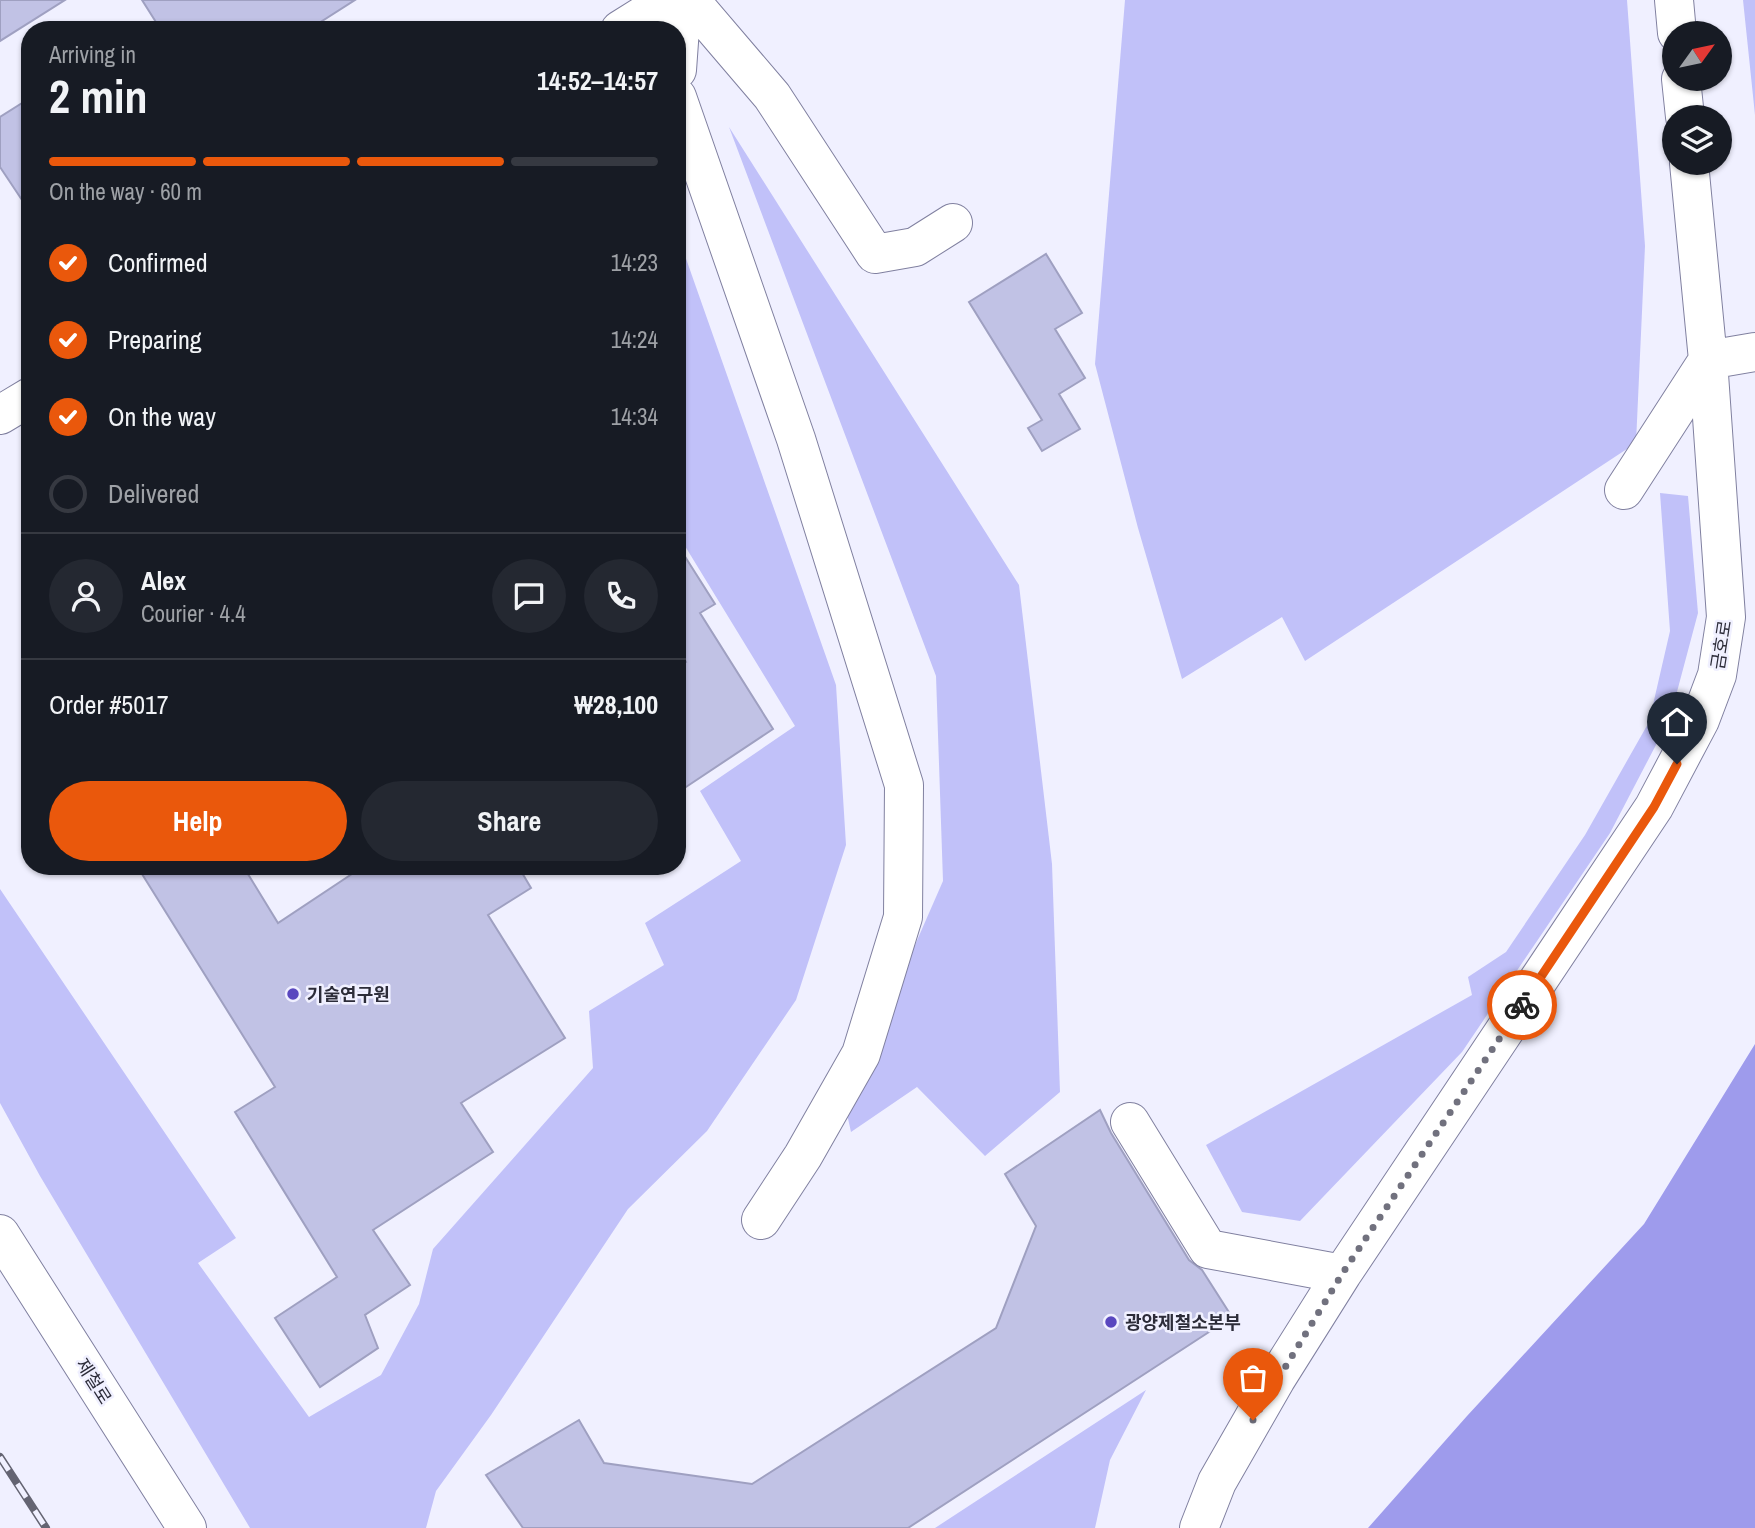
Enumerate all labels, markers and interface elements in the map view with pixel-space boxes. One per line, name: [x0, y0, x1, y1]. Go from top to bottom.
north arrow: [1662, 21, 1732, 91]
map controls: [1662, 21, 1732, 175]
text: Arriving in: [49, 39, 136, 70]
text: 14:52–14:57: [537, 63, 658, 98]
text: 2 min: [49, 65, 148, 127]
button: layers: [1662, 105, 1732, 175]
text: On the way · 60 m: [49, 176, 202, 207]
icon: check: [49, 244, 87, 282]
text: Confirmed: [108, 245, 208, 280]
text: 14:23: [611, 247, 658, 278]
icon: check: [49, 321, 87, 359]
text: Preparing: [108, 322, 202, 357]
text: 14:24: [611, 324, 658, 355]
icon: check: [49, 398, 87, 436]
text: On the way: [108, 399, 216, 434]
text: 14:34: [611, 401, 658, 432]
text: Delivered: [108, 476, 199, 511]
button: person: [49, 559, 123, 633]
button: chat: [492, 559, 566, 633]
button: phone: [584, 559, 658, 633]
text: Alex: [141, 563, 186, 598]
text: Courier · 4.4: [141, 598, 246, 629]
street label: 금호로: [1705, 619, 1737, 671]
text: Order #5017: [49, 687, 169, 722]
text: ₩28,100: [574, 687, 658, 722]
pin: [1647, 692, 1707, 764]
icon: home: [1658, 703, 1696, 741]
button: Help: [49, 781, 347, 861]
button: Share: [361, 781, 658, 861]
courier: [1487, 970, 1557, 1040]
place label: 기술연구원: [307, 982, 390, 1007]
marker: 기술연구원: [285, 986, 301, 1002]
icon: bike: [1503, 986, 1541, 1024]
place label: 광양제철소본부: [1125, 1310, 1241, 1335]
marker: 광양제철소본부: [1103, 1314, 1119, 1330]
pin: [1223, 1348, 1283, 1420]
street label: 제철로: [70, 1353, 118, 1409]
icon: bag: [1234, 1359, 1272, 1397]

